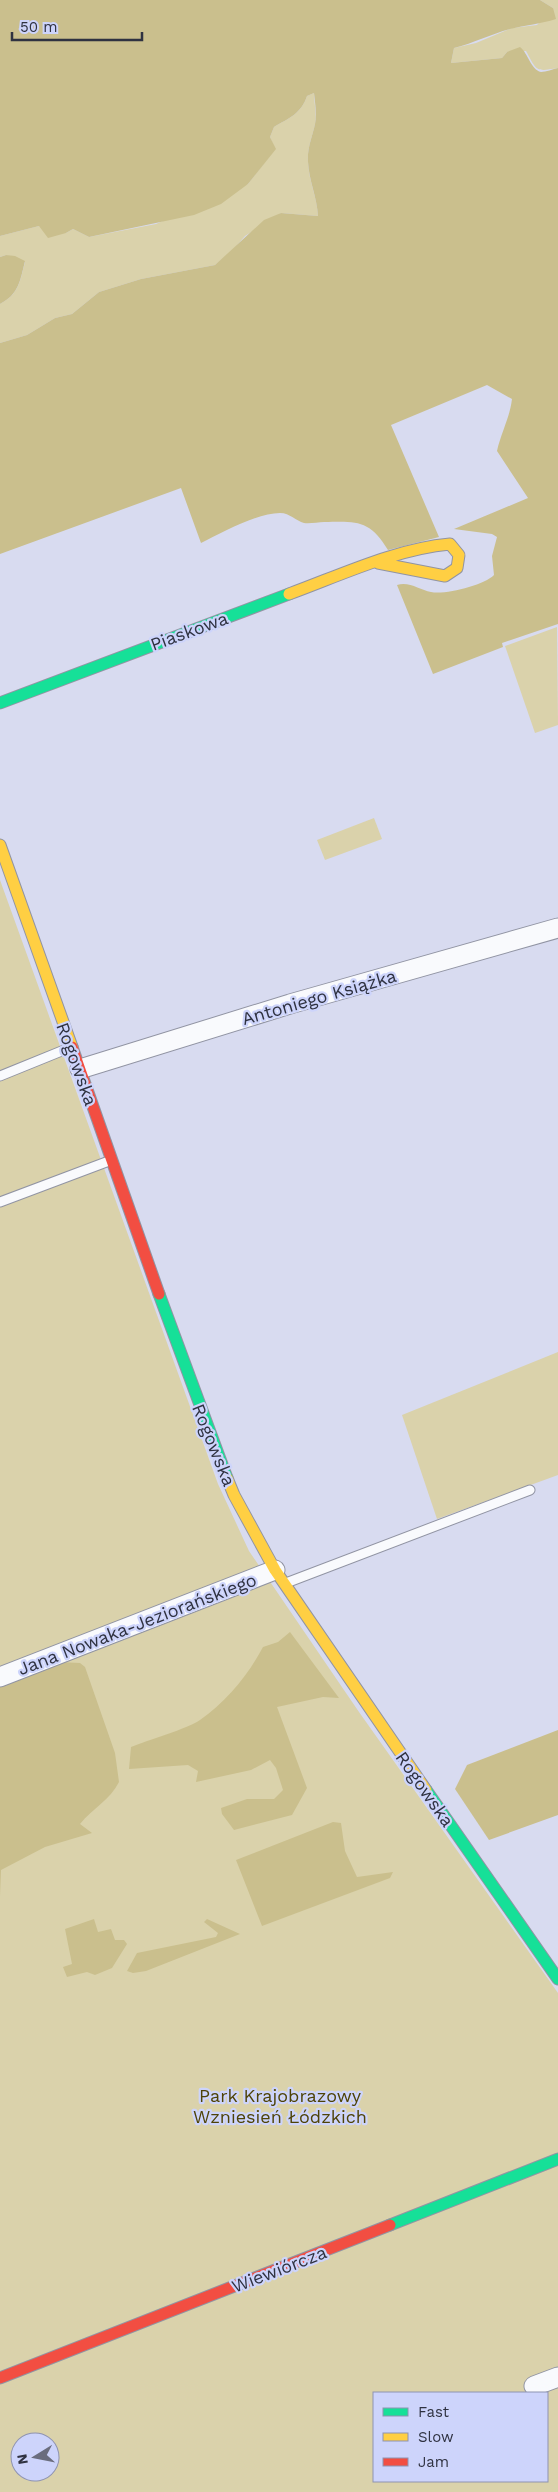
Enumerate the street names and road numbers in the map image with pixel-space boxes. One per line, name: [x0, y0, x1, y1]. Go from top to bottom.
street label: Piaskowa: [147, 607, 231, 655]
street label: Antoniego Książka: [239, 965, 399, 1029]
street label: Rogowska: [52, 1019, 102, 1109]
street label: Rogowska: [188, 1401, 240, 1489]
street label: Jana Nowaka-Jeziorańskiego: [15, 1569, 259, 1679]
street label: Rogowska: [391, 1747, 459, 1831]
street label: Wiewiórcza: [229, 2241, 329, 2297]

